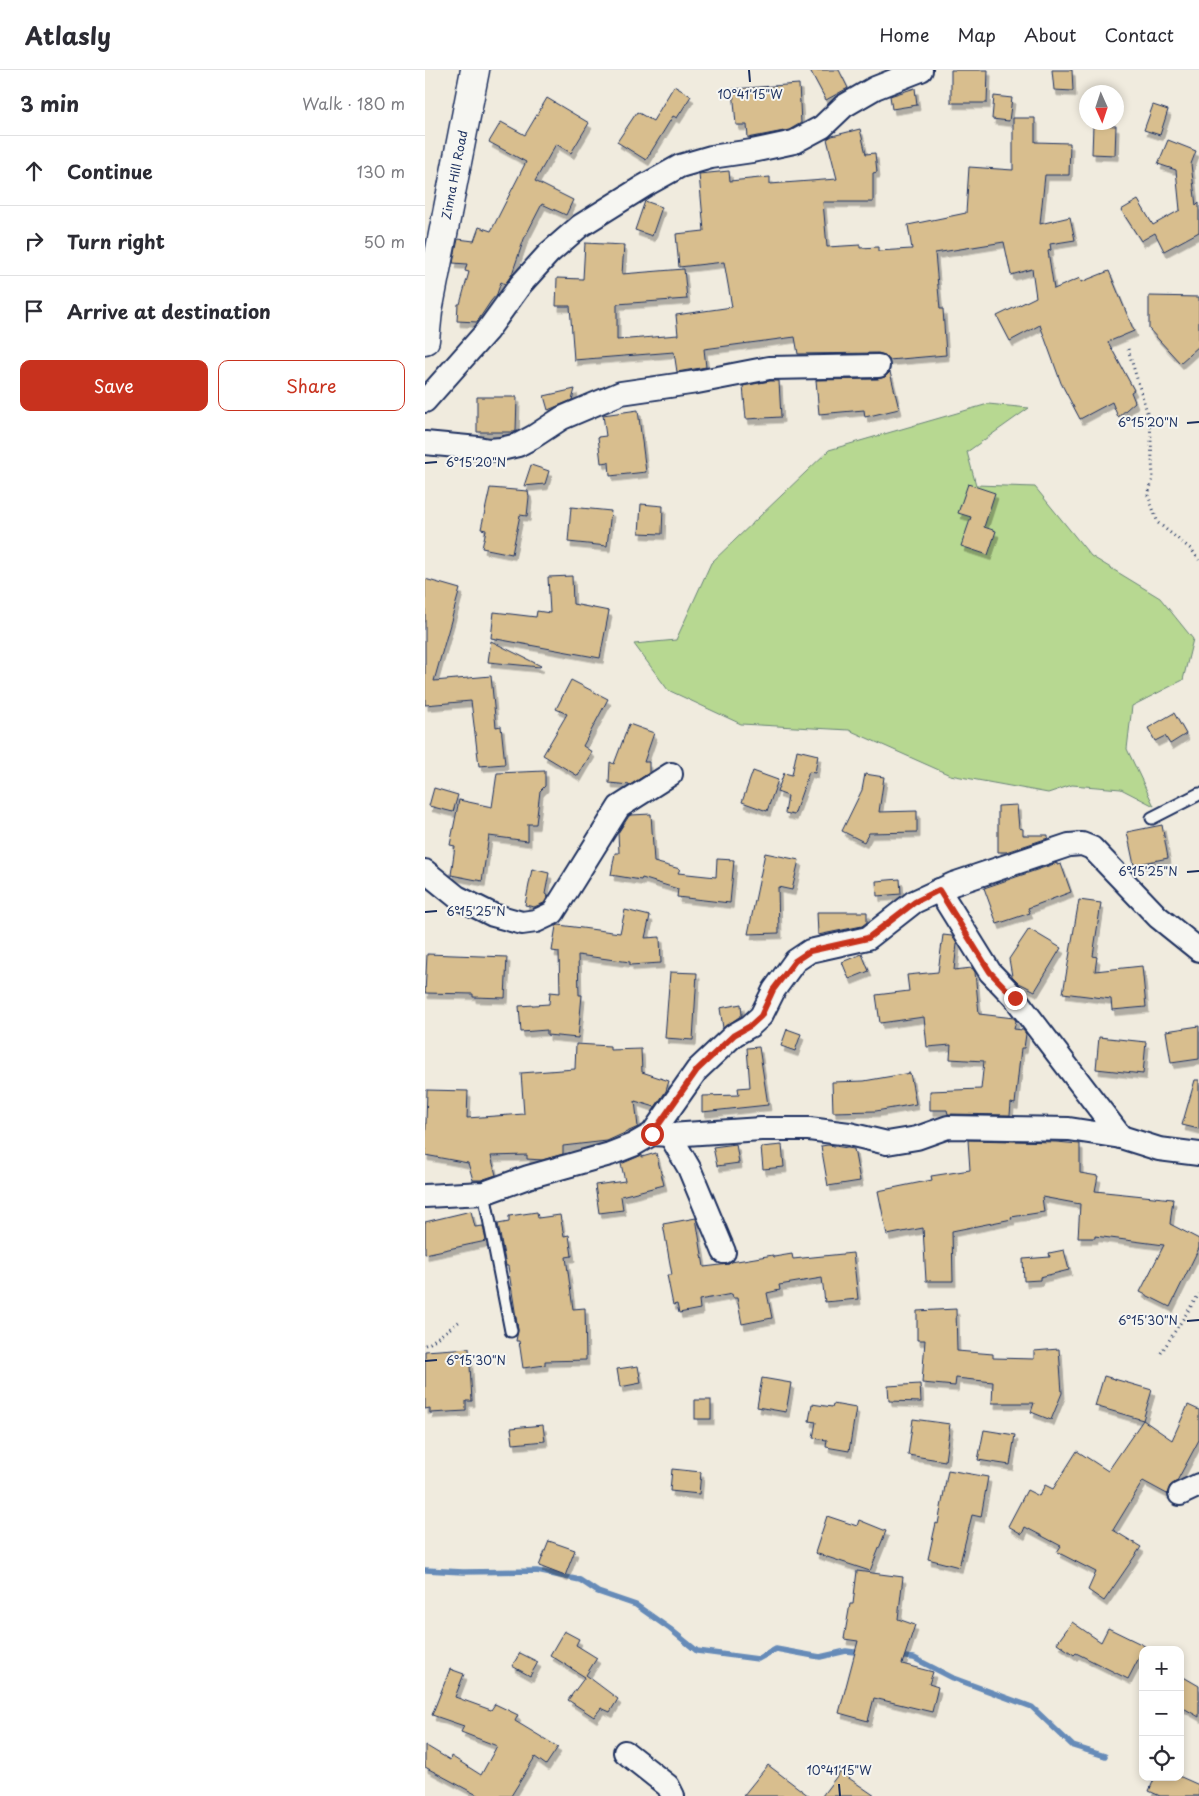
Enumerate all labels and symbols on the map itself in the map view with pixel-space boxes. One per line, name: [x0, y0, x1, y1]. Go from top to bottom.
text: 10°41'15"W: [717, 85, 783, 103]
north arrow: [1079, 85, 1124, 130]
street label: Zinna Hill Road: [437, 129, 471, 221]
text: 6°15'20"N: [1118, 413, 1178, 431]
text: 6°15'20"N: [446, 453, 506, 471]
text: 6°15'25"N: [1118, 862, 1178, 880]
text: 6°15'25"N: [446, 902, 506, 920]
route end: [1004, 987, 1027, 1010]
route start: [641, 1123, 664, 1146]
text: 6°15'30"N: [1118, 1311, 1178, 1329]
text: 6°15'30"N: [446, 1351, 506, 1369]
text: 10°41'15"W: [806, 1761, 872, 1779]

